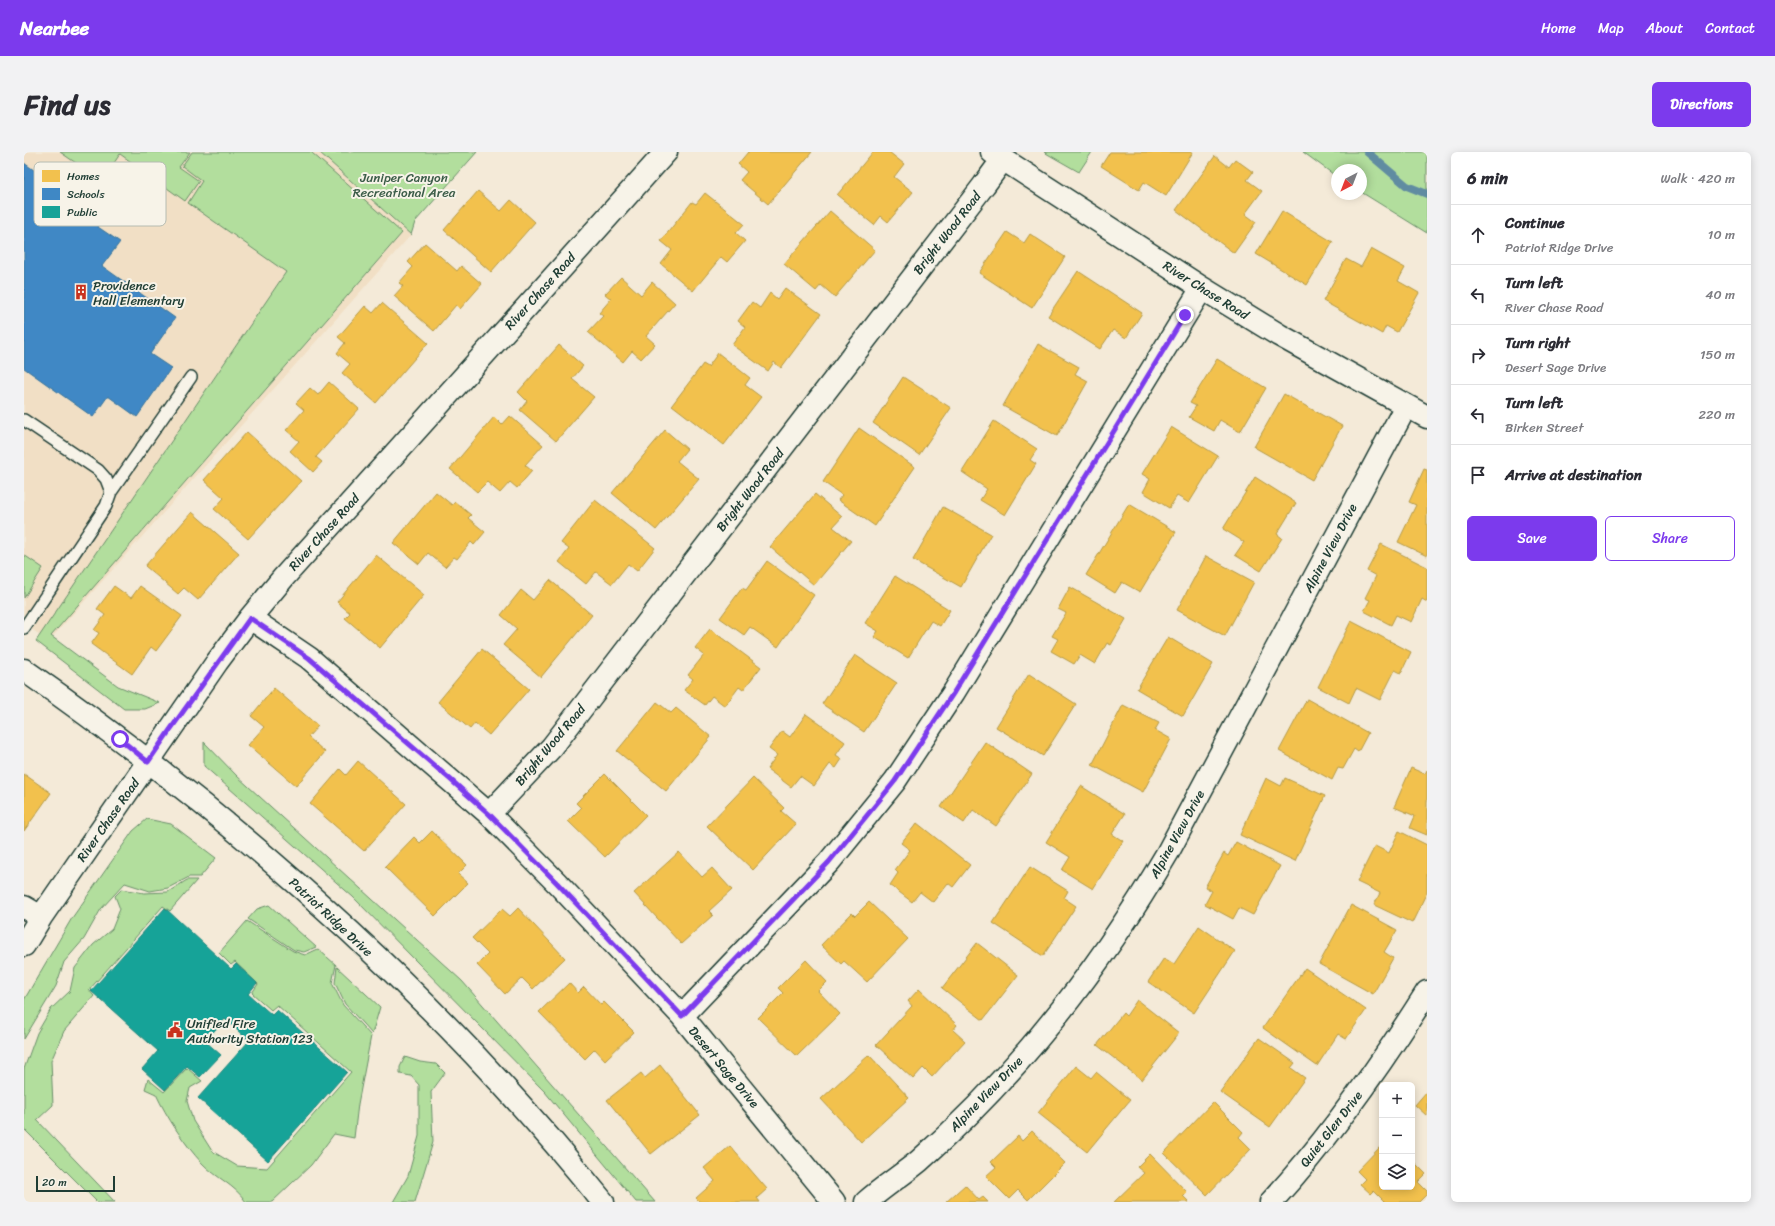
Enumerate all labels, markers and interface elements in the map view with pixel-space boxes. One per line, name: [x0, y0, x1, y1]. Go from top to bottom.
text: Nearbee: [20, 12, 89, 45]
text: Home: [1541, 16, 1576, 41]
text: Map: [1598, 16, 1624, 41]
text: About: [1646, 16, 1683, 41]
text: Contact: [1705, 16, 1755, 41]
text: Find us: [24, 80, 111, 129]
button: Directions: [1652, 82, 1751, 127]
legend: [34, 162, 166, 226]
text: 6 min: [1467, 163, 1508, 193]
north arrow: [1331, 164, 1367, 200]
park label: Juniper Canyon Recreational Area: [353, 166, 456, 204]
text: Homes: [67, 167, 100, 186]
text: Walk · 420 m: [1660, 167, 1735, 190]
text: Schools: [67, 185, 105, 204]
street label: Bright Wood Road: [907, 185, 988, 280]
text: Public: [67, 203, 98, 222]
text: Continue: [1505, 210, 1565, 236]
text: 10 m: [1708, 223, 1735, 246]
icon: ahead: [1467, 224, 1489, 246]
text: Patriot Ridge Drive: [1505, 236, 1613, 259]
street label: River Chase Road: [499, 246, 582, 335]
street label: River Chase Road: [1158, 254, 1255, 326]
text: Turn left: [1505, 270, 1563, 296]
place label: Providence Hall Elementary: [93, 274, 184, 312]
building icon: Providence Hall Elementary: [72, 283, 90, 301]
text: 40 m: [1705, 283, 1735, 306]
icon: left: [1467, 284, 1489, 306]
text: River Chase Road: [1505, 296, 1603, 319]
route end: [1176, 306, 1194, 324]
text: Turn right: [1505, 330, 1570, 356]
text: 150 m: [1700, 343, 1735, 366]
icon: right: [1467, 344, 1489, 366]
text: Desert Sage Drive: [1505, 356, 1606, 379]
text: Turn left: [1505, 390, 1563, 416]
text: 220 m: [1698, 403, 1735, 426]
icon: left: [1467, 404, 1489, 426]
text: Birken Street: [1505, 416, 1584, 439]
street label: Bright Wood Road: [710, 442, 791, 537]
text: Arrive at destination: [1505, 462, 1642, 488]
icon: arrive: [1467, 464, 1489, 486]
street label: River Chase Road: [283, 487, 366, 576]
street label: Alpine View Drive: [1296, 499, 1363, 598]
button: Save: [1467, 516, 1597, 561]
button: Share: [1605, 516, 1735, 561]
street label: Bright Wood Road: [509, 698, 592, 791]
route start: [111, 730, 129, 748]
street label: River Chase Road: [70, 772, 146, 867]
street label: Alpine View Drive: [1143, 785, 1211, 883]
street label: Patriot Ridge Drive: [283, 872, 379, 963]
place label: Unified Fire Authority Station 123: [186, 1012, 313, 1050]
public building icon: Unified Fire Authority Station 123: [166, 1021, 184, 1039]
street label: Desert Sage Drive: [683, 1021, 765, 1113]
street label: Alpine View Drive: [943, 1051, 1028, 1138]
map controls: [1379, 1082, 1415, 1190]
button: +: [1379, 1082, 1415, 1118]
street label: Quiet Glen Drive: [1294, 1086, 1368, 1172]
button: −: [1379, 1118, 1415, 1154]
button: layers: [1379, 1154, 1415, 1190]
text: 20 m: [42, 1173, 67, 1192]
scale bar: [36, 1174, 115, 1193]

